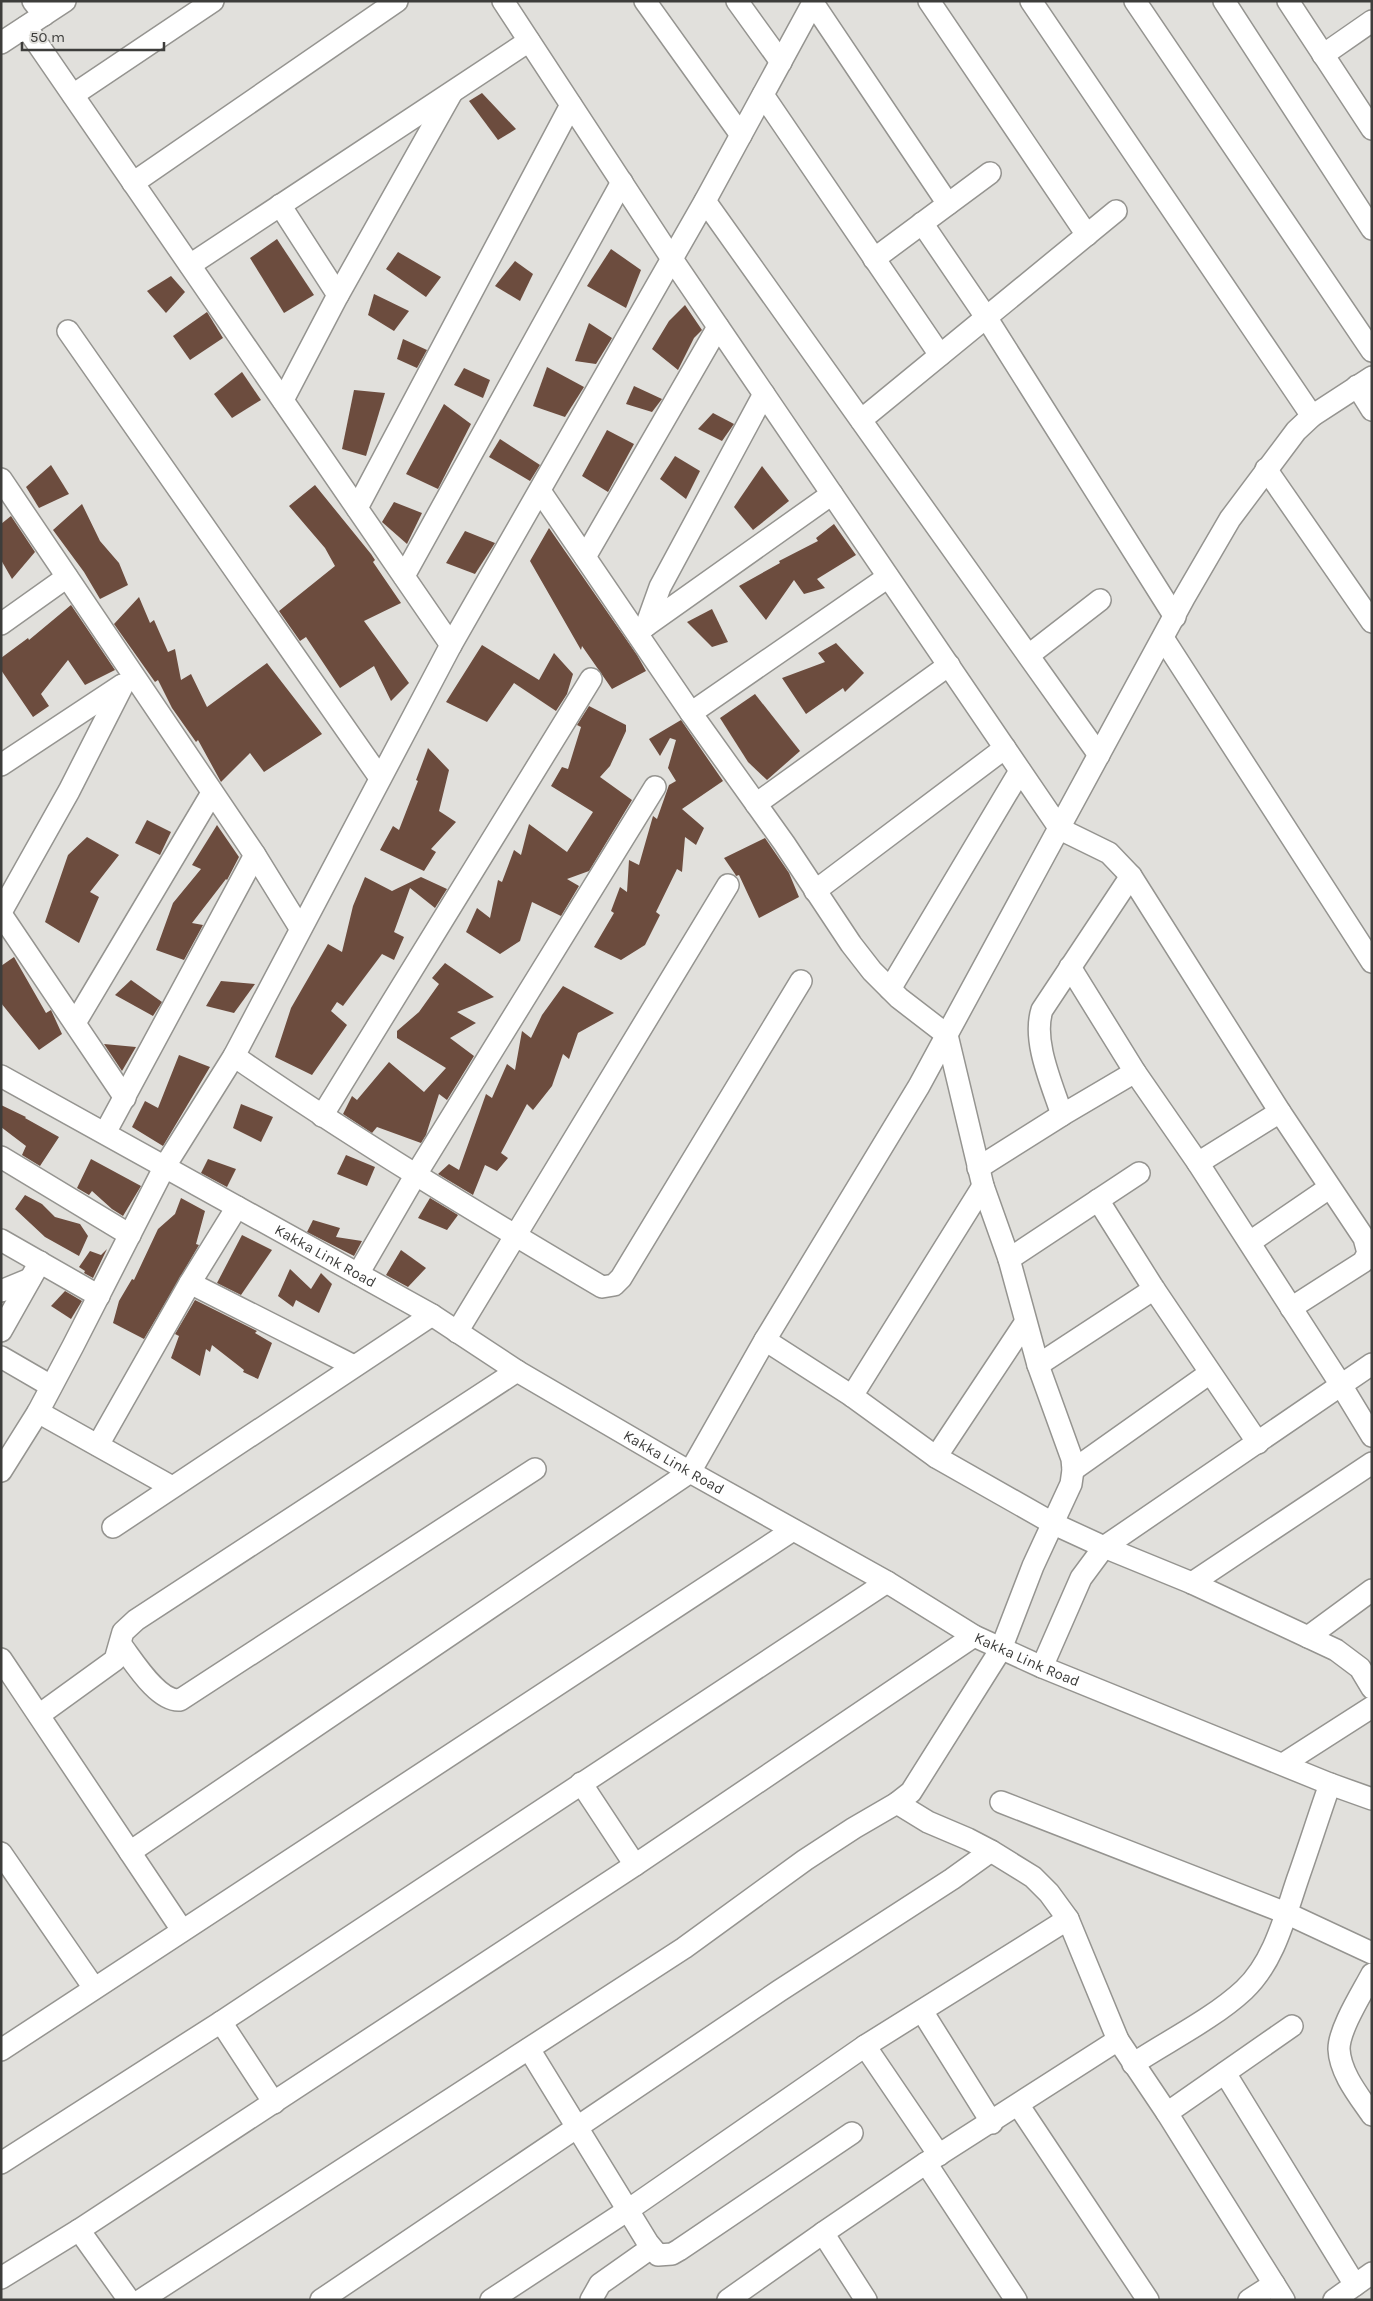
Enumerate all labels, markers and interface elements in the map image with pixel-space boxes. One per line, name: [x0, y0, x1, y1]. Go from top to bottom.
scale bar: [22, 20, 165, 52]
text: 50 m: [30, 28, 65, 46]
street label: Kakka Link Road: [272, 1221, 379, 1291]
street label: Kakka Link Road: [620, 1426, 727, 1498]
street label: Kakka Link Road: [972, 1628, 1082, 1690]

